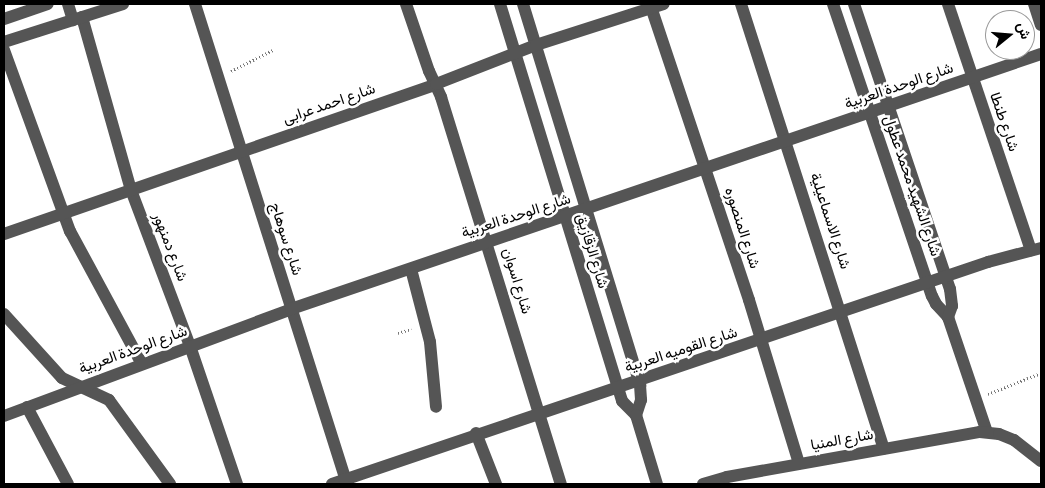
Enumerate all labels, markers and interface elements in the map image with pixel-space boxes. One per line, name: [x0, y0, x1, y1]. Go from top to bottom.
north arrow: [985, 10, 1035, 60]
text: ش: [1013, 20, 1034, 41]
street label: شارع الوحدة العربية: [842, 59, 956, 113]
street label: شارع احمد عرابى: [280, 80, 378, 128]
street label: شارع طنطا: [985, 90, 1023, 154]
street label: شارع الشهيد محمد عطول: [879, 113, 945, 259]
street label: شارع الاسماعيلية: [806, 171, 854, 271]
street label: شارع المنصوره: [720, 185, 764, 271]
street label: شارع الوحدة العربية: [459, 190, 573, 242]
street label: شارع سوهاج: [266, 200, 306, 278]
street label: شارع دمنهور: [149, 210, 191, 284]
street label: شارع الزقازيق: [572, 211, 612, 291]
street label: شارع اسوان: [498, 246, 536, 316]
street label: شارع الوحدة العربية: [76, 322, 190, 378]
street label: شارع القوميه العربية: [622, 323, 740, 377]
street label: شارع المنيا: [809, 426, 875, 454]

